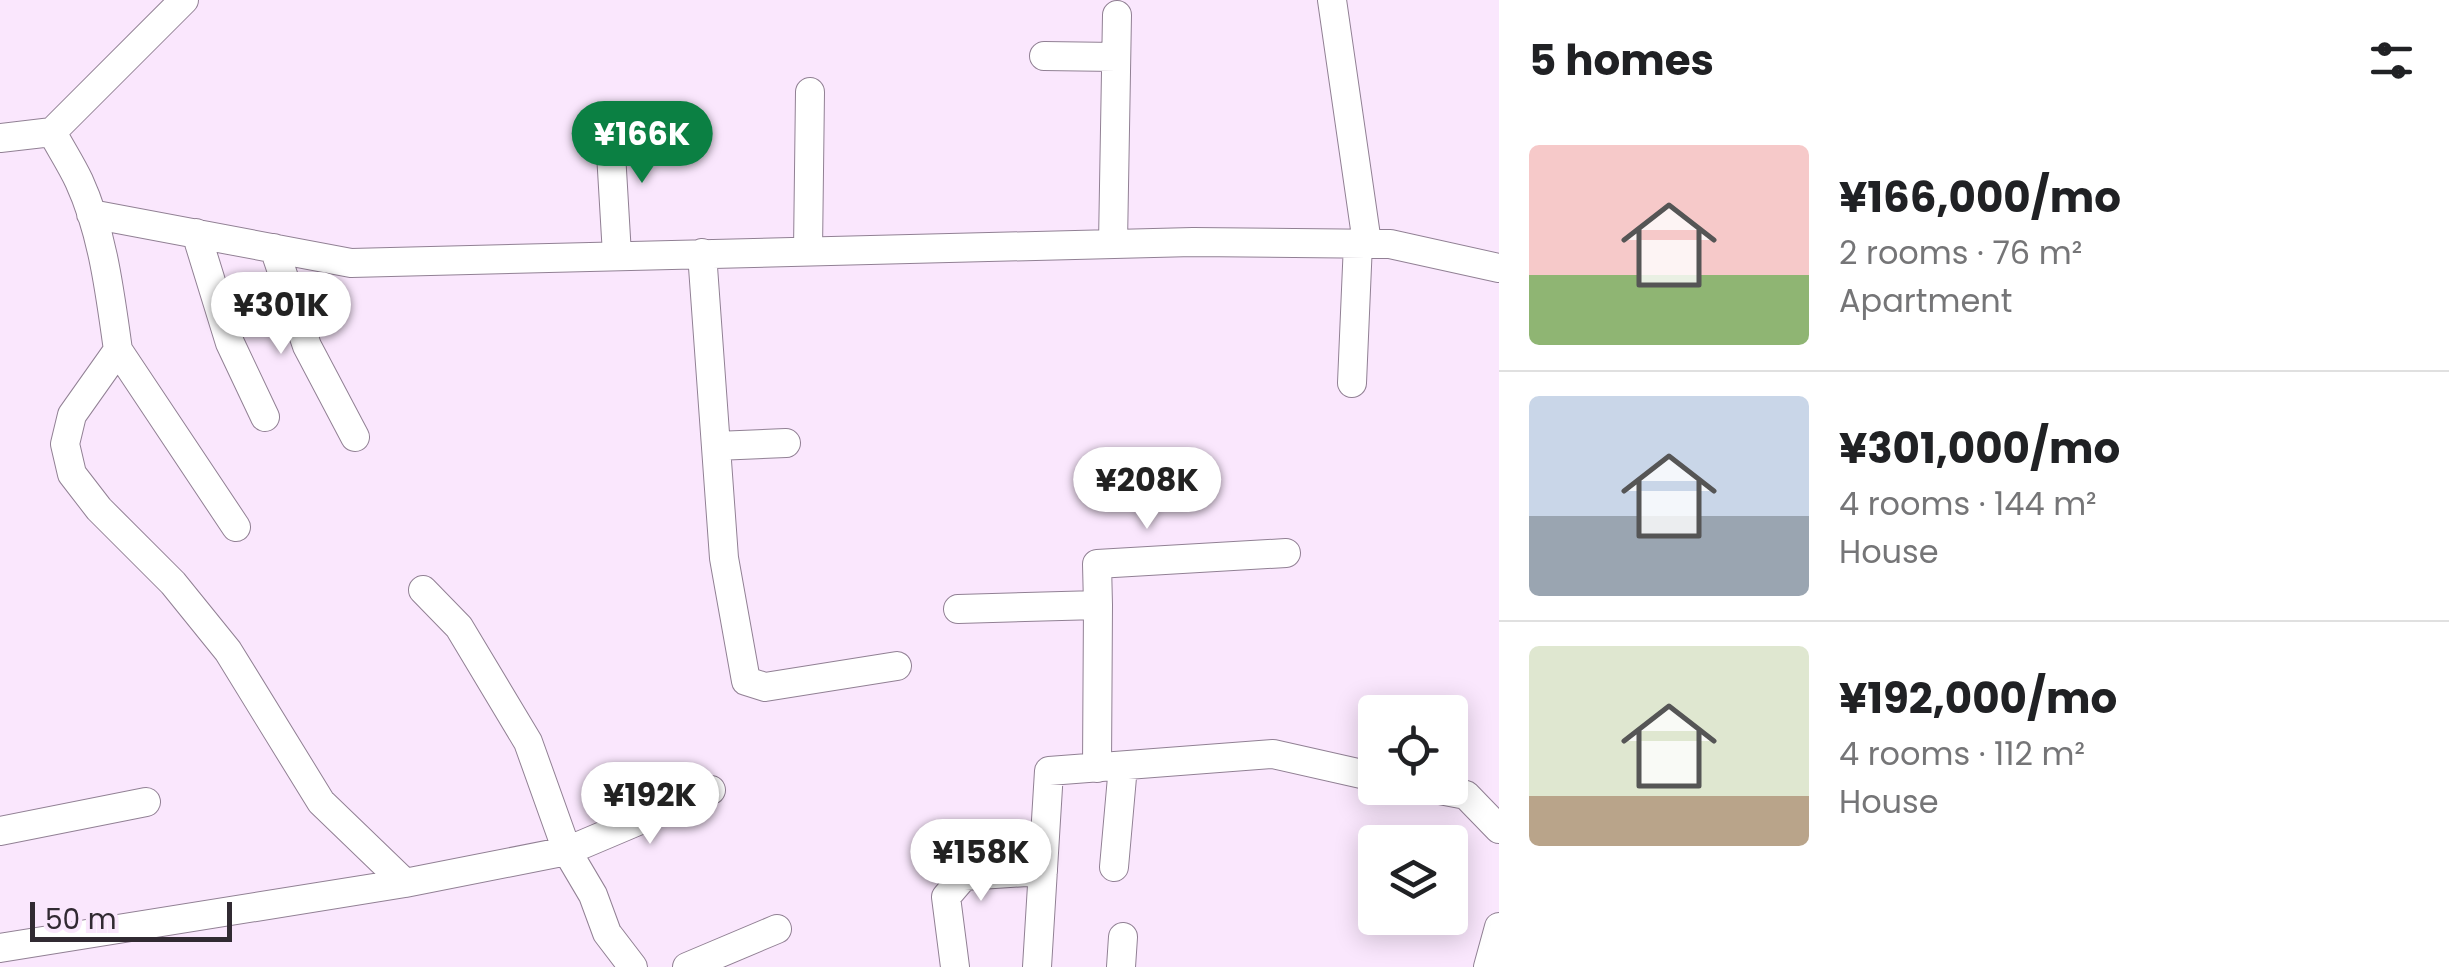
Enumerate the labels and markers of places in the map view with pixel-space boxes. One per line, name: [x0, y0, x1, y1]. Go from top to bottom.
pin: ¥166K: [572, 101, 712, 186]
pin: ¥301K: [211, 272, 351, 357]
pin: ¥208K: [1077, 447, 1217, 532]
pin: ¥192K: [580, 762, 720, 847]
pin: ¥158K: [911, 819, 1051, 904]

